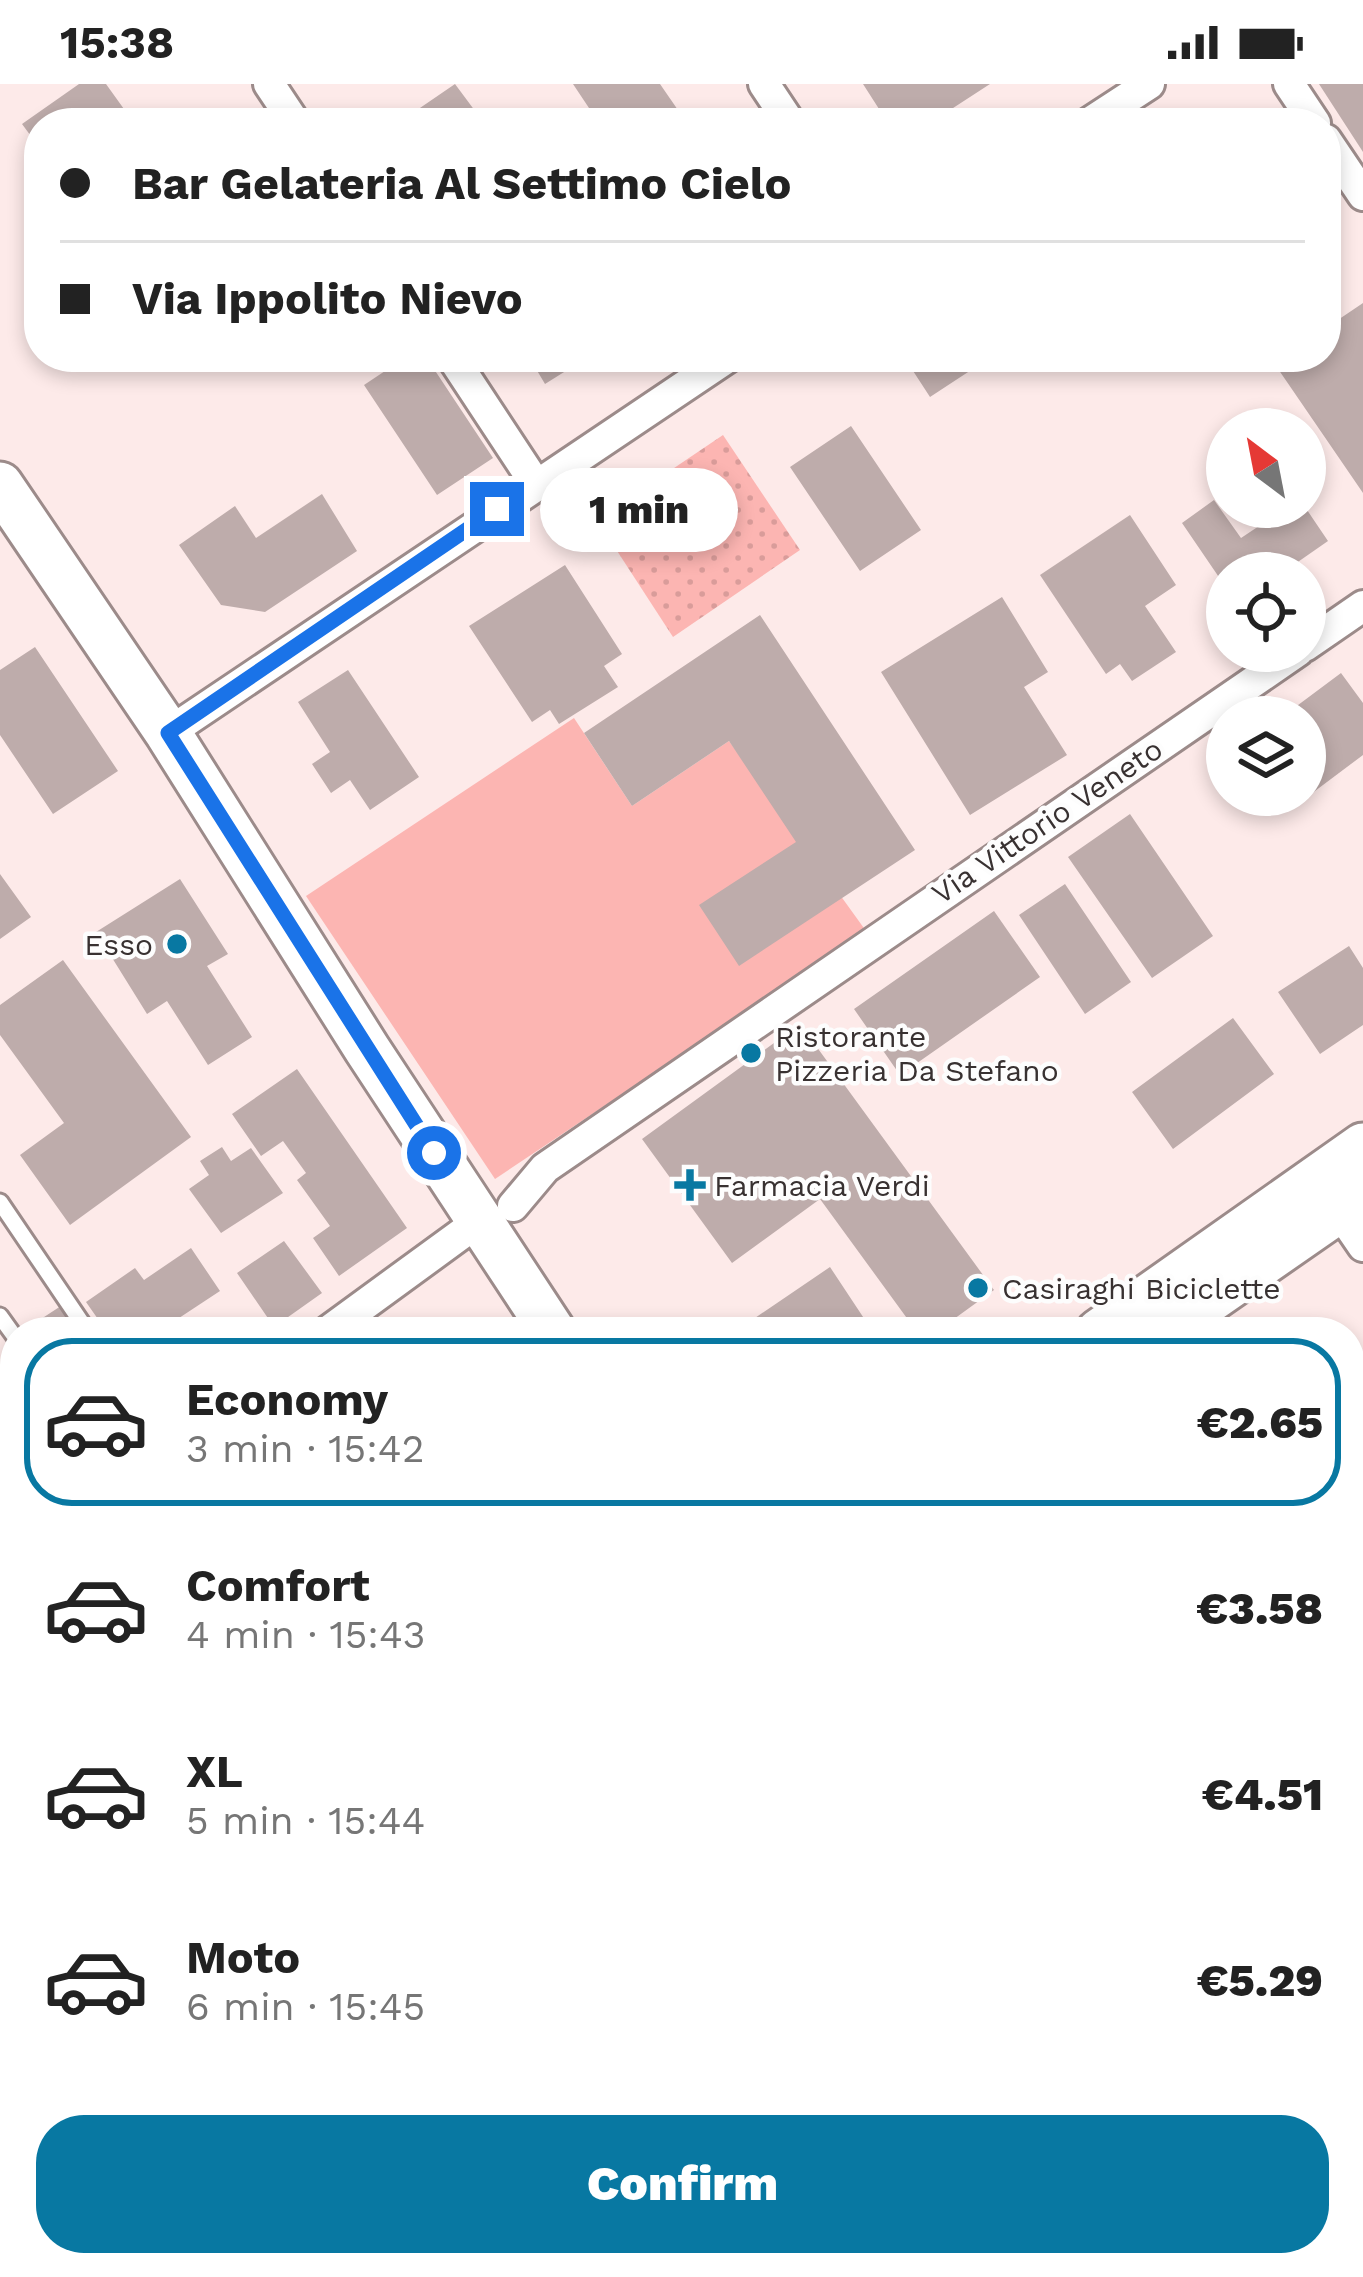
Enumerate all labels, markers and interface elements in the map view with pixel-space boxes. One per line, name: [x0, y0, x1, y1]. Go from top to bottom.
text: 15:38: [60, 16, 174, 69]
text: Bar Gelateria Al Settimo Cielo: [132, 157, 792, 210]
text: Via Ippolito Nievo: [132, 272, 523, 325]
north arrow: [1206, 408, 1326, 528]
map controls: [1206, 408, 1326, 816]
callout: 1 min: [539, 467, 737, 551]
route end: [470, 482, 524, 536]
text: 1 min: [589, 487, 689, 532]
button: locate: [1206, 552, 1326, 672]
button: layers: [1206, 696, 1326, 816]
street label: Via Vittorio Veneto: [925, 731, 1169, 911]
place label: Esso: [84, 927, 153, 962]
marker: Esso: [164, 931, 190, 957]
place label: Ristorante Pizzeria Da Stefano: [775, 1019, 1059, 1088]
marker: Ristorante Pizzeria Da Stefano: [738, 1040, 764, 1066]
route start: [407, 1126, 461, 1180]
place label: Farmacia Verdi: [714, 1168, 930, 1203]
marker: Farmacia Verdi: [677, 1172, 703, 1198]
place label: Casiraghi Biciclette: [1002, 1271, 1281, 1306]
marker: Casiraghi Biciclette: [965, 1275, 991, 1301]
icon: car: [42, 1368, 150, 1476]
text: Economy: [186, 1373, 388, 1426]
text: €2.65: [1197, 1396, 1323, 1449]
text: 3 min · 15:42: [186, 1426, 424, 1471]
icon: car: [42, 1554, 150, 1662]
text: Comfort: [186, 1559, 370, 1612]
text: €3.58: [1196, 1582, 1323, 1635]
text: 4 min · 15:43: [186, 1612, 425, 1657]
icon: car: [42, 1740, 150, 1848]
text: XL: [186, 1745, 243, 1798]
text: €4.51: [1202, 1768, 1323, 1821]
text: 5 min · 15:44: [186, 1798, 425, 1843]
icon: car: [42, 1926, 150, 2034]
text: Moto: [186, 1931, 300, 1984]
text: €5.29: [1197, 1954, 1323, 2007]
text: 6 min · 15:45: [186, 1984, 425, 2029]
button: Confirm: [36, 2115, 1329, 2253]

